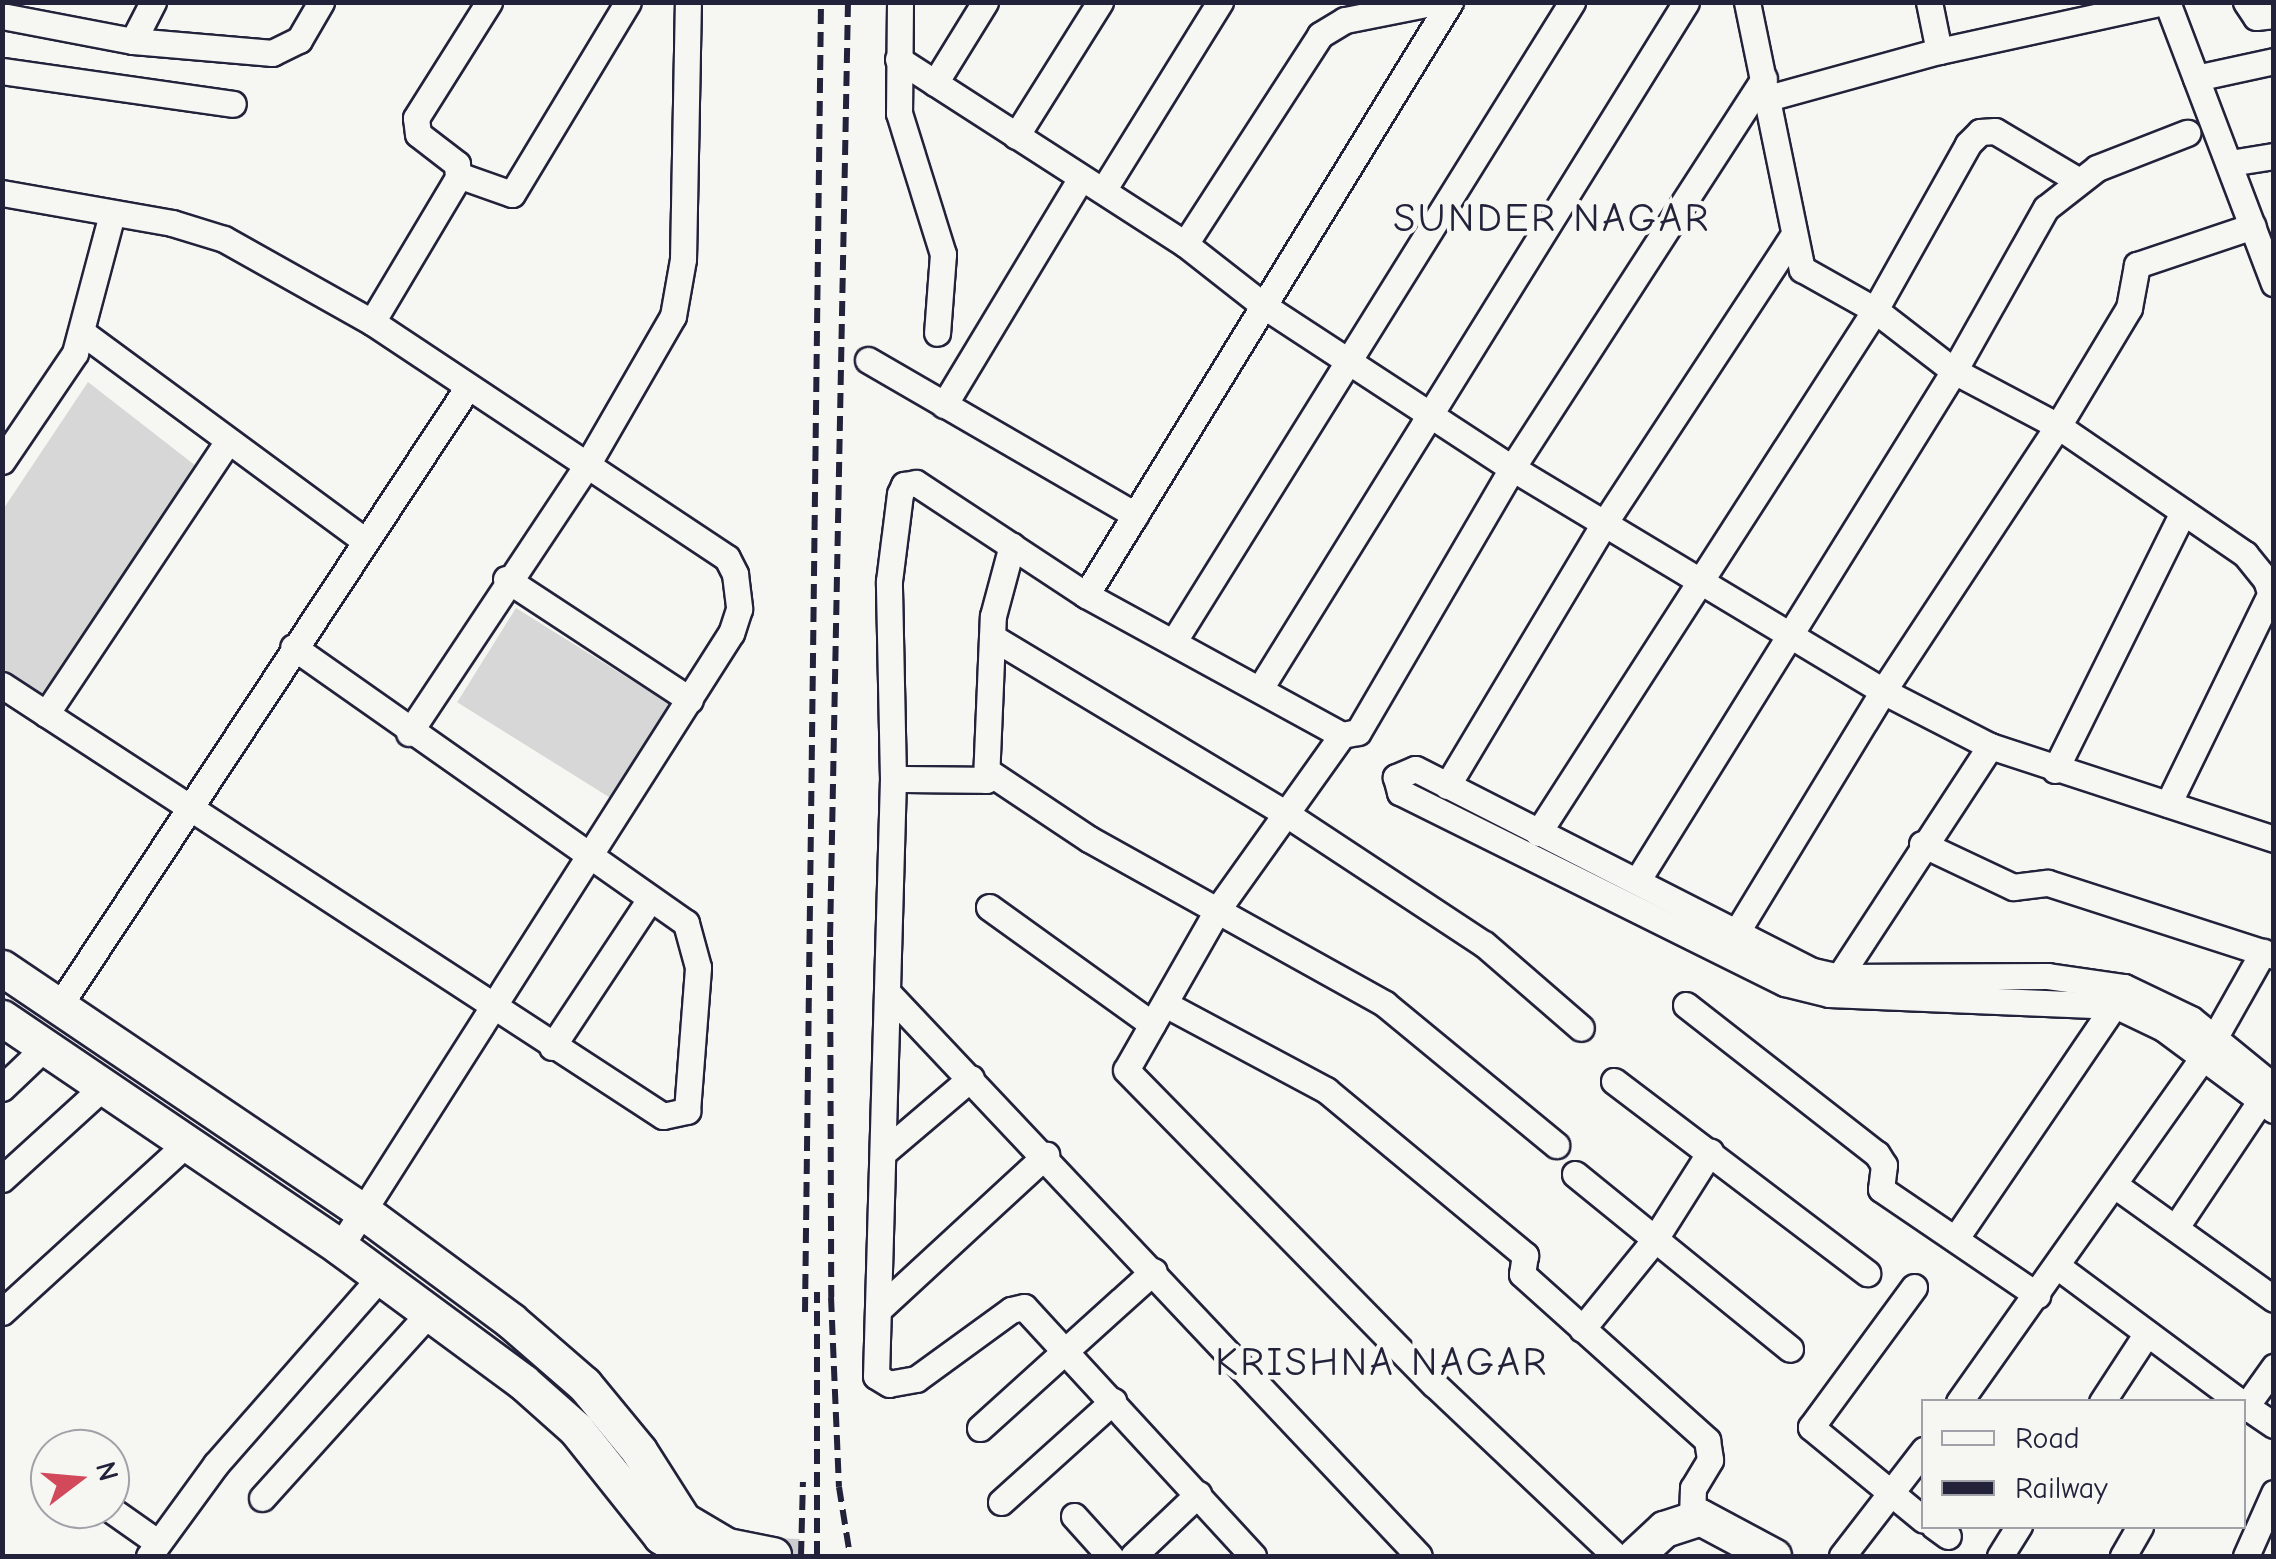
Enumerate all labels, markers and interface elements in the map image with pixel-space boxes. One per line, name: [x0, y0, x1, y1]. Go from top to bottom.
district label: SUNDER NAGAR: [1393, 194, 1711, 242]
district label: KRISHNA NAGAR: [1215, 1338, 1549, 1386]
legend: [1921, 1399, 2246, 1529]
text: Road: [2015, 1421, 2080, 1456]
north arrow: [30, 1429, 130, 1529]
text: N: [89, 1458, 125, 1484]
text: Railway: [2015, 1471, 2108, 1506]

